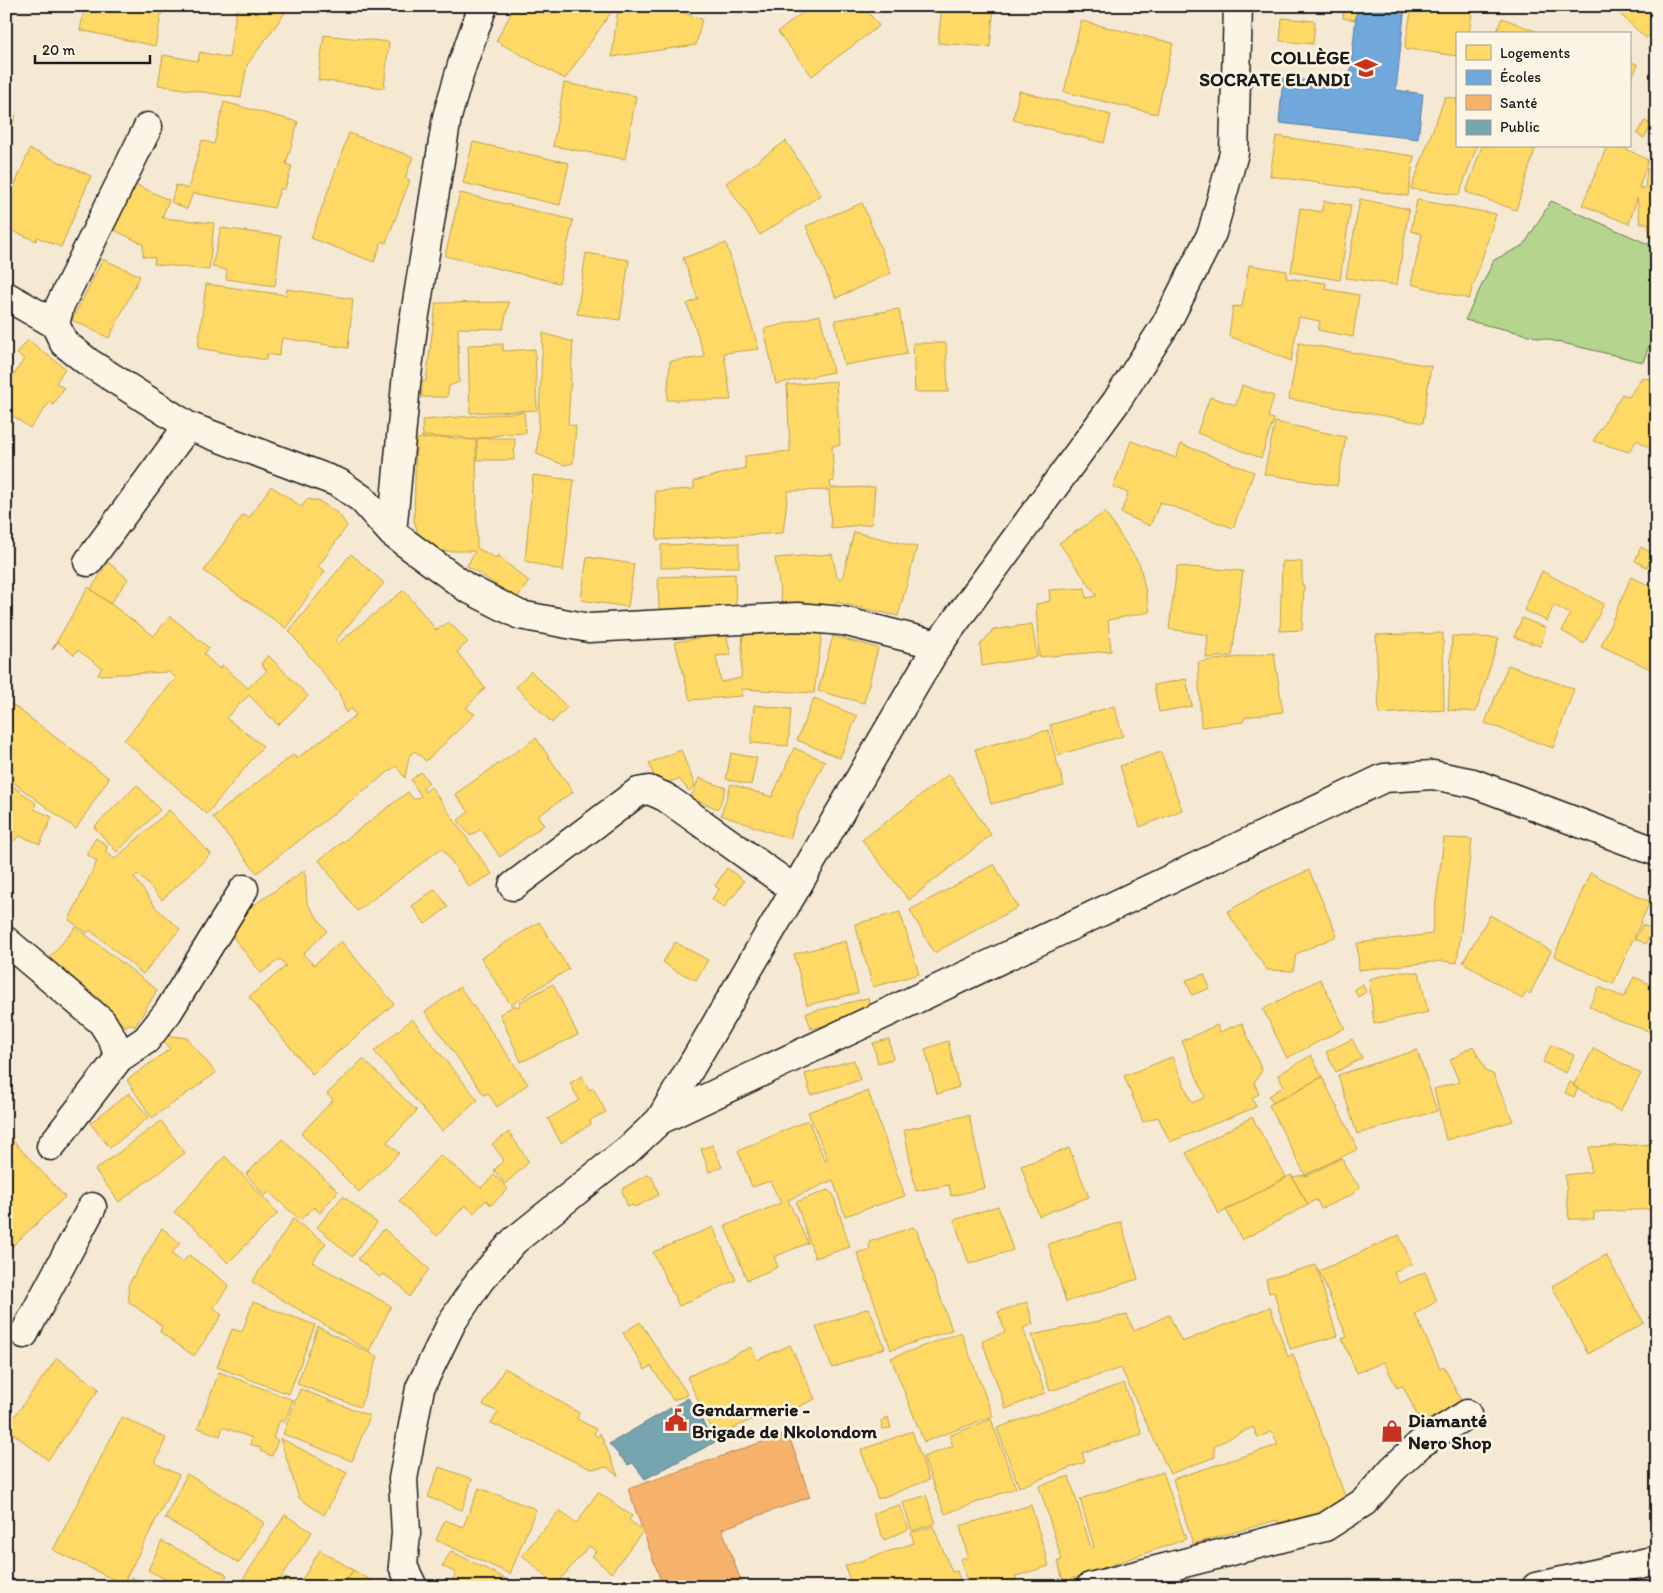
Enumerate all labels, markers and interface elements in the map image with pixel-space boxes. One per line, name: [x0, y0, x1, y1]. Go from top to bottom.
scale bar: [35, 32, 150, 64]
legend: [1456, 32, 1630, 148]
text: 20 m: [42, 41, 76, 59]
text: Logements: [1500, 44, 1571, 62]
place label: COLLÈGE SOCRATE ELANDI: [1199, 46, 1350, 91]
school or university icon: COLLÈGE SOCRATE ELANDI: [1353, 55, 1379, 81]
text: Écoles: [1500, 68, 1541, 86]
text: Santé: [1500, 94, 1538, 112]
text: Public: [1500, 118, 1540, 136]
place label: Gendarmerie - Brigade de Nkolondom: [692, 1398, 877, 1443]
public building icon: Gendarmerie - Brigade de Nkolondom: [663, 1407, 689, 1433]
place label: Diamanté Nero Shop: [1408, 1409, 1491, 1454]
shop icon: Diamanté Nero Shop: [1379, 1418, 1405, 1444]

